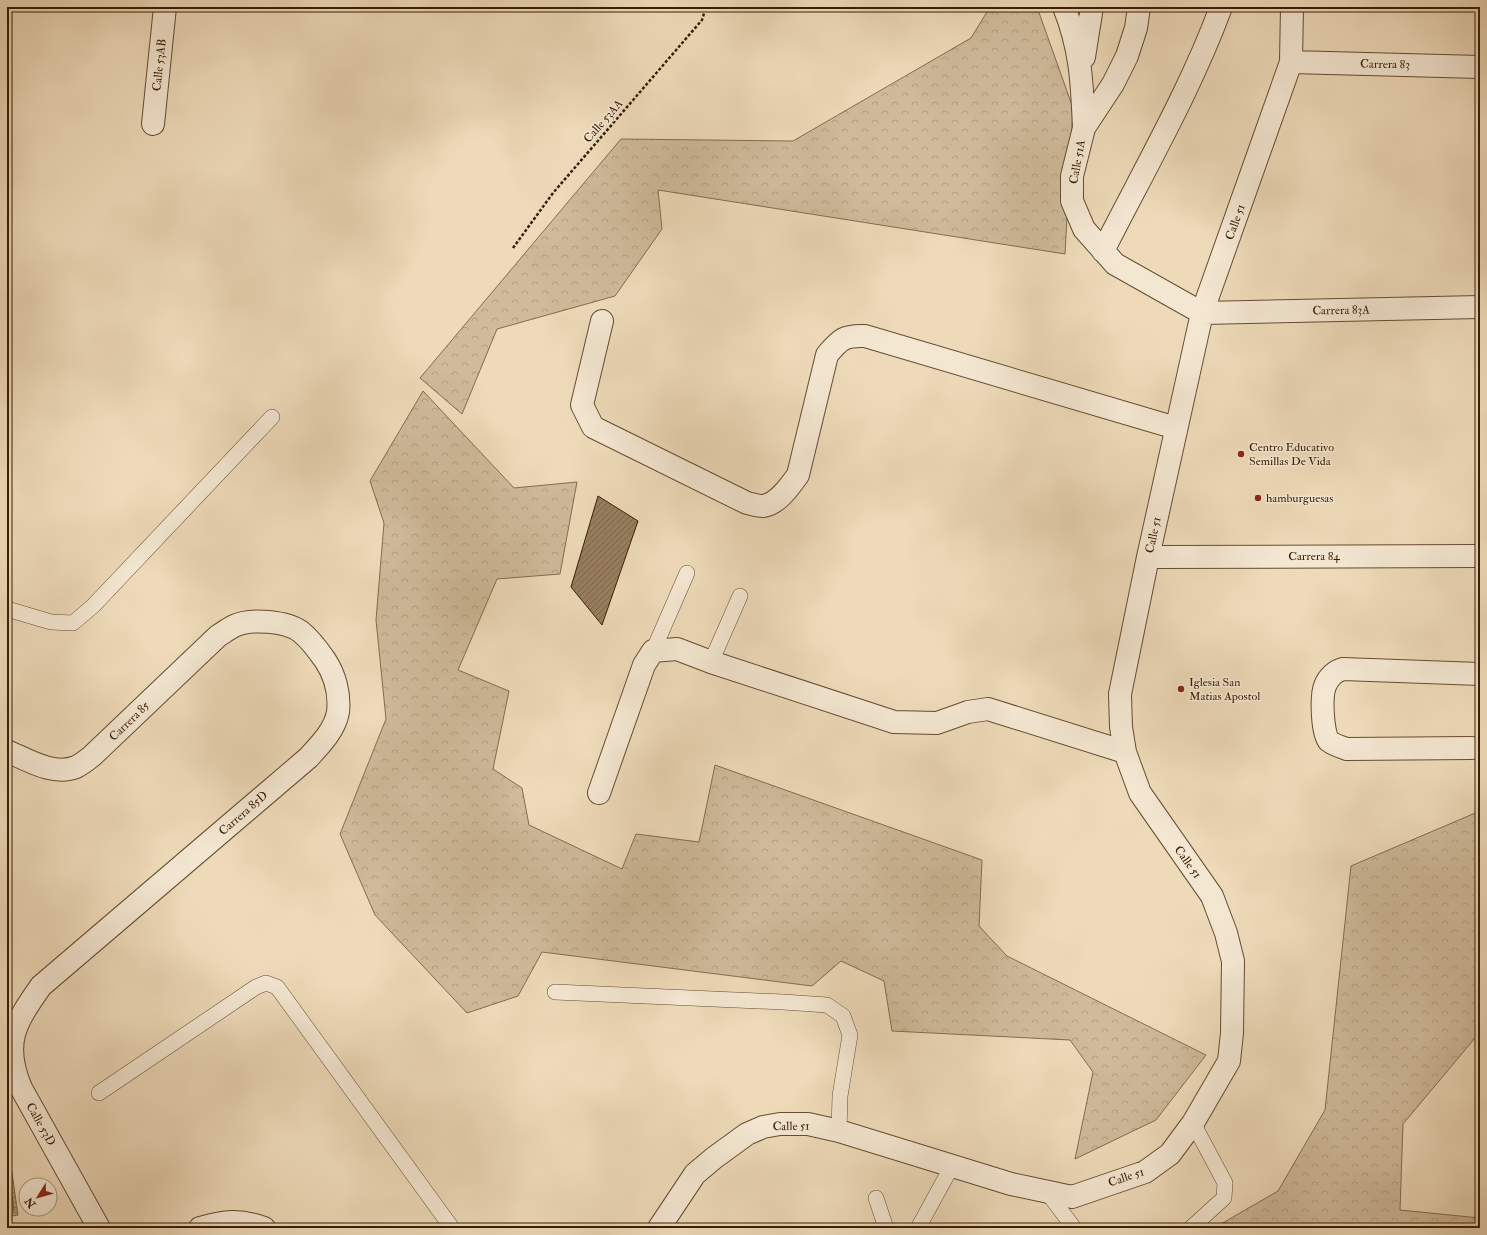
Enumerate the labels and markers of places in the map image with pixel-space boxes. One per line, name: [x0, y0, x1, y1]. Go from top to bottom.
place label: Centro Educativo Semillas De Vida: [1249, 440, 1334, 469]
marker: Centro Educativo Semillas De Vida: [1236, 449, 1246, 459]
place label: hamburguesas: [1266, 491, 1333, 506]
marker: hamburguesas: [1253, 493, 1263, 503]
place label: Iglesia San Matias Apostol: [1189, 675, 1260, 704]
marker: Iglesia San Matias Apostol: [1176, 684, 1186, 694]

